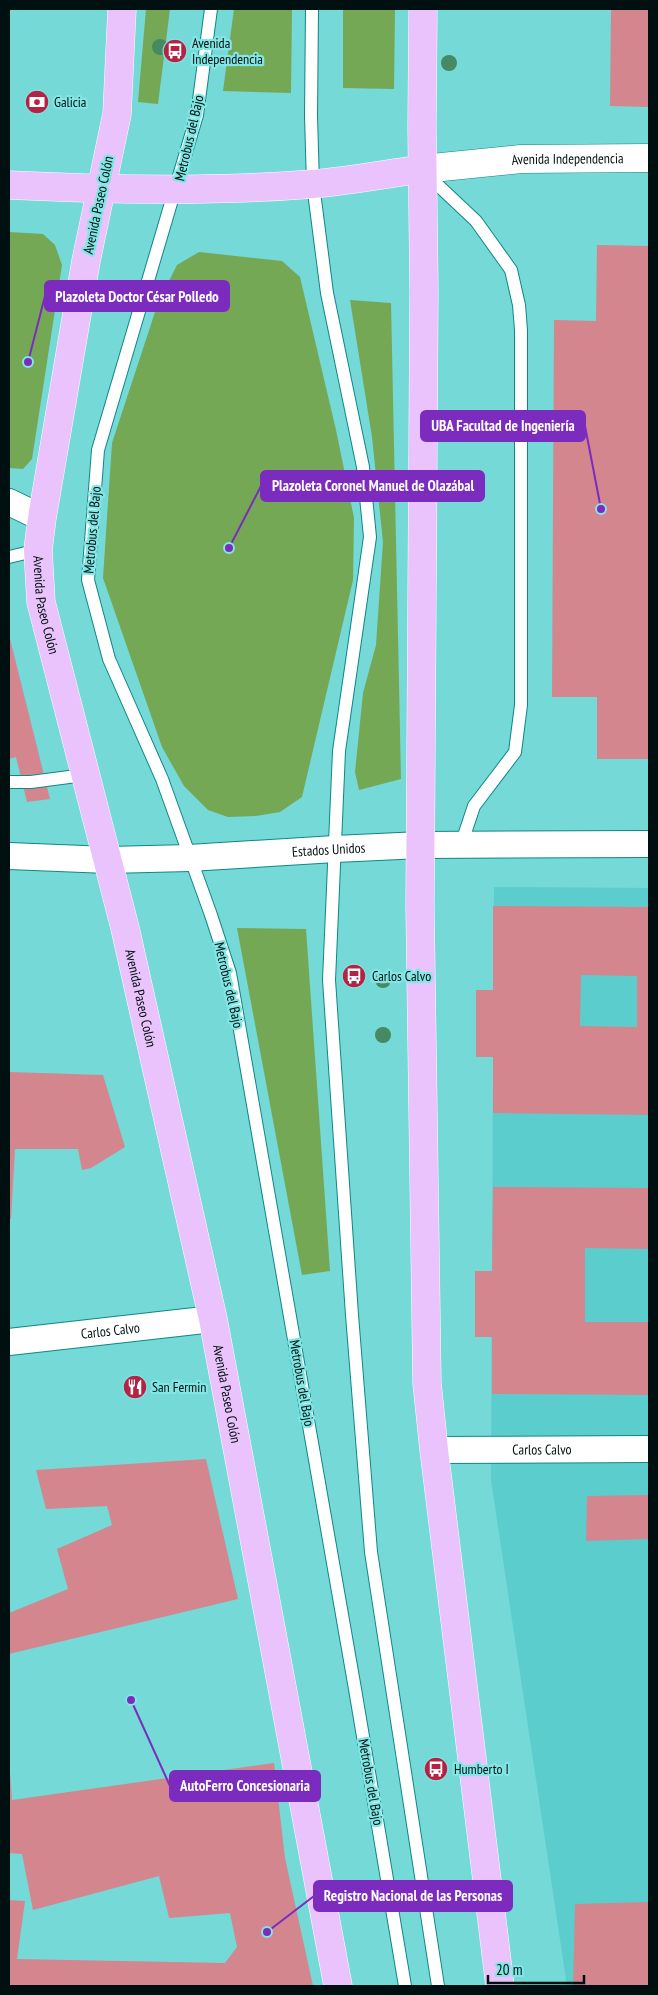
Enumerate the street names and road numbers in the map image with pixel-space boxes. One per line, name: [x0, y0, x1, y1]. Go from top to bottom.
street label: Metrobus del Bajo: [170, 93, 208, 183]
street label: Avenida Independencia: [511, 149, 624, 169]
street label: Avenida Paseo Colón: [79, 154, 117, 256]
street label: Metrobus del Bajo: [79, 486, 105, 574]
street label: Avenida Paseo Colón: [29, 555, 63, 656]
street label: Estados Unidos: [291, 839, 366, 861]
street label: Metrobus del Bajo: [210, 940, 248, 1030]
street label: Avenida Paseo Colón: [121, 947, 161, 1049]
street label: Carlos Calvo: [80, 1318, 141, 1343]
street label: Metrobus del Bajo: [286, 1338, 318, 1428]
street label: Avenida Paseo Colón: [209, 1343, 245, 1445]
street label: Carlos Calvo: [512, 1440, 572, 1459]
street label: Metrobus del Bajo: [355, 1737, 387, 1827]

